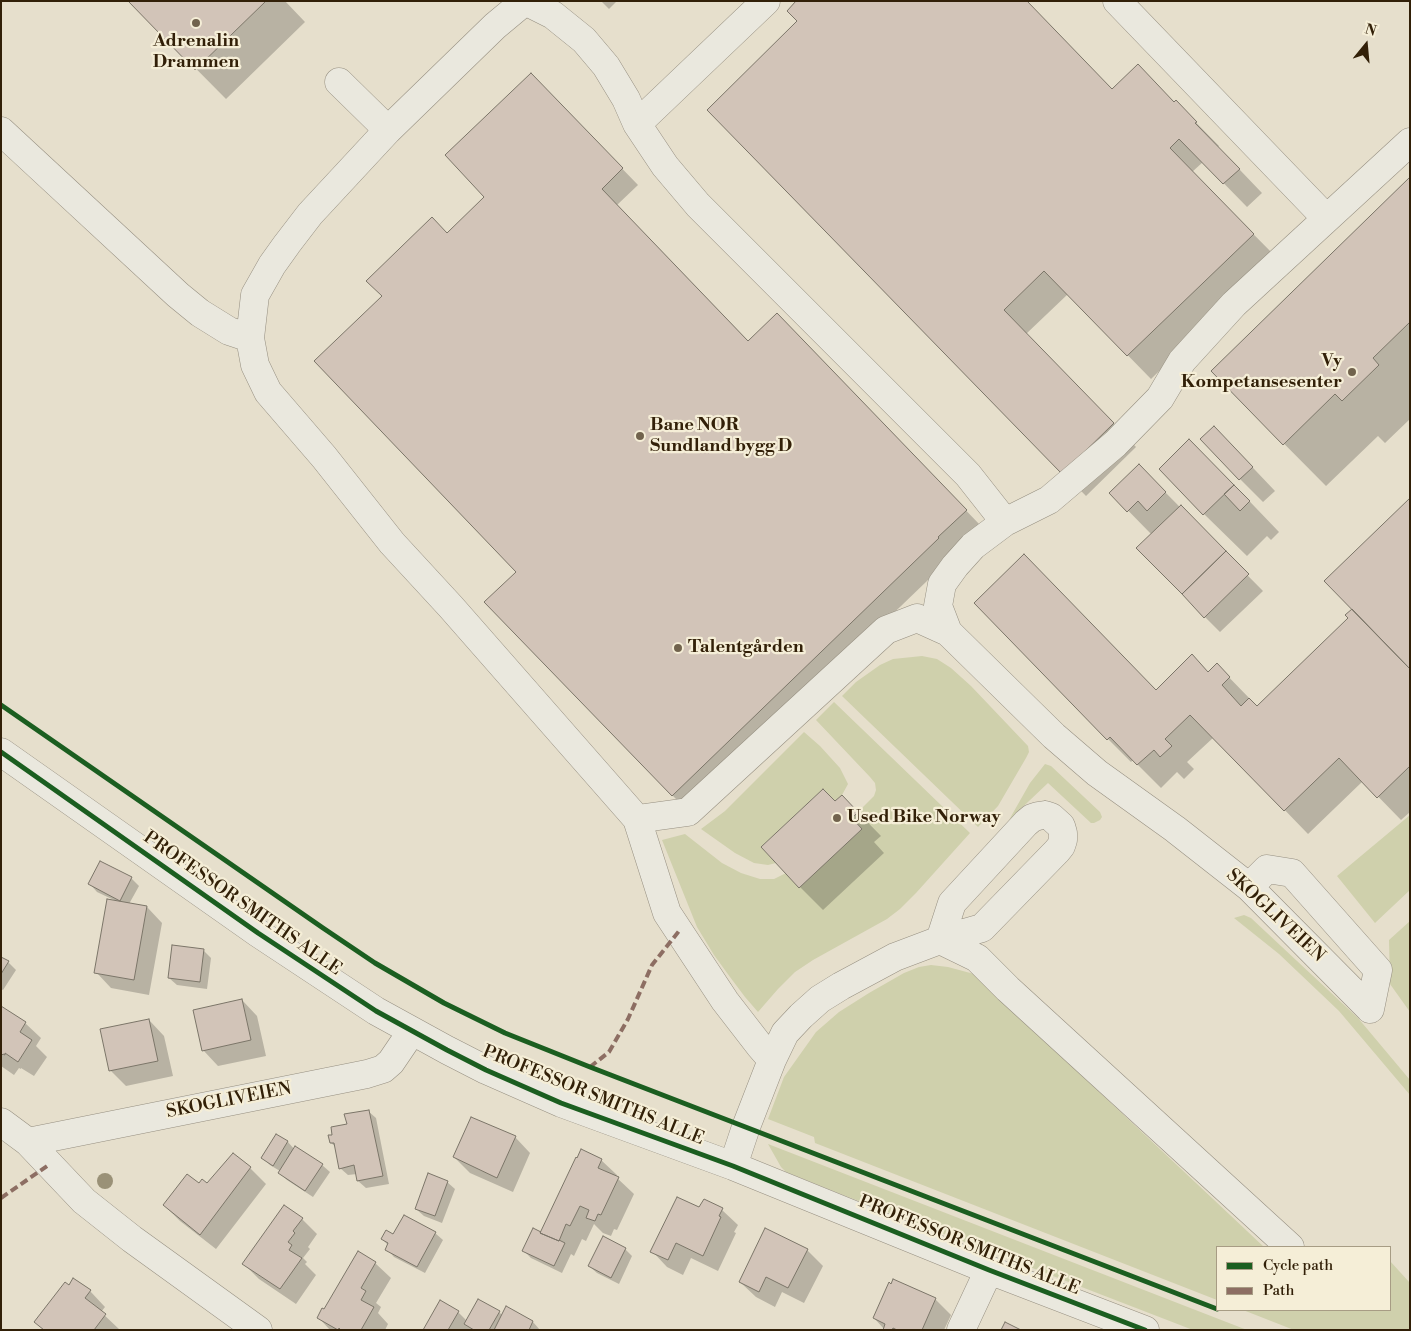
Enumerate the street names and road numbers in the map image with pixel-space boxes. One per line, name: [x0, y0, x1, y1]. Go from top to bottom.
street label: PROFESSOR SMITHS ALLE: [139, 827, 345, 981]
street label: SKOGLIVEIEN: [1221, 865, 1329, 967]
street label: PROFESSOR SMITHS ALLE: [479, 1042, 707, 1150]
street label: SKOGLIVEIEN: [165, 1078, 293, 1124]
street label: PROFESSOR SMITHS ALLE: [855, 1192, 1083, 1300]

